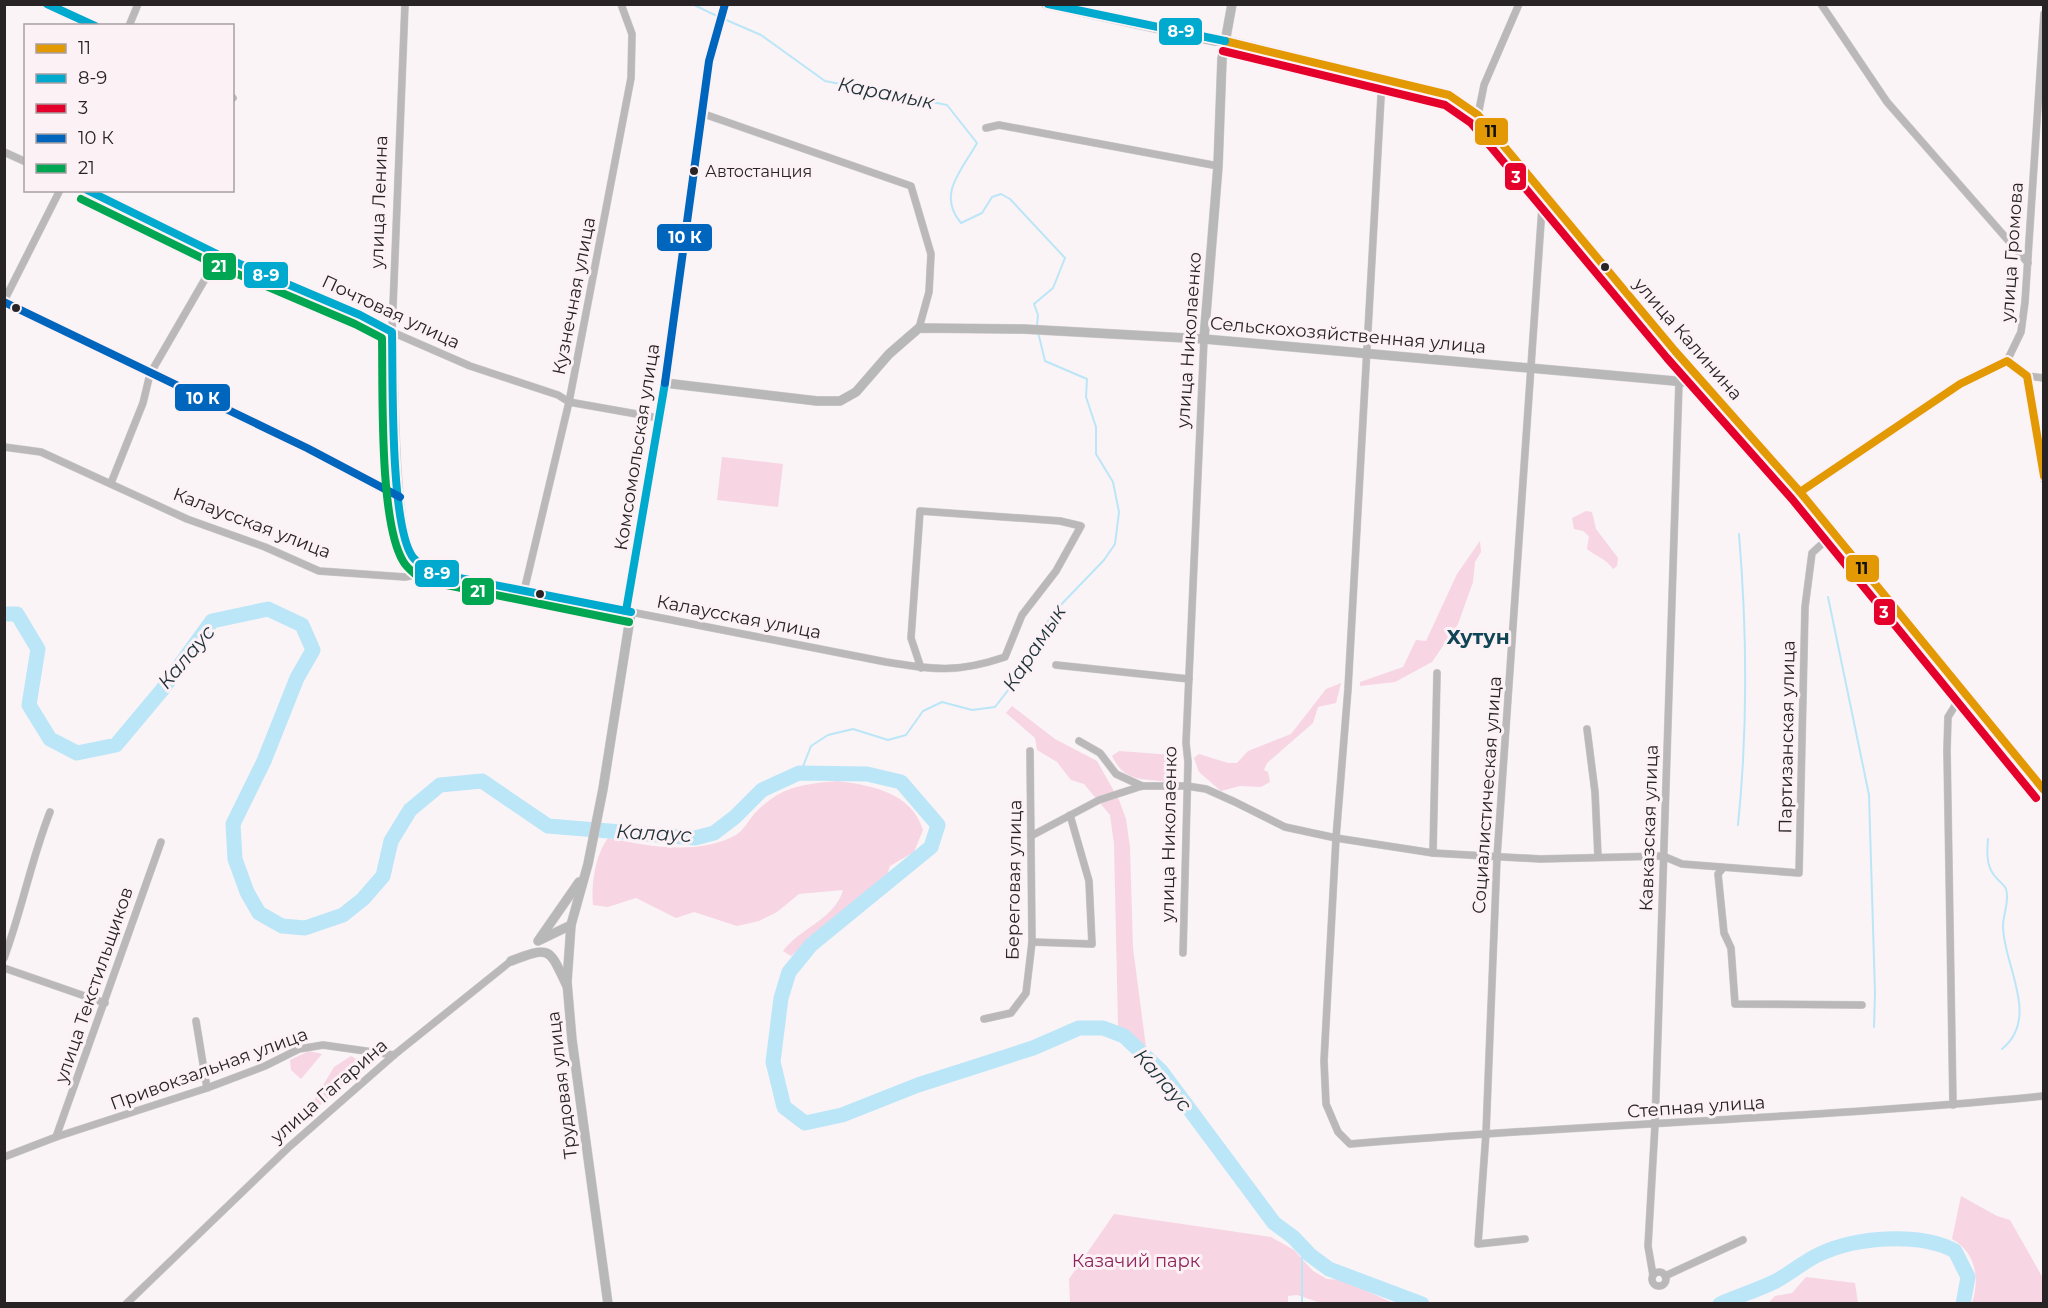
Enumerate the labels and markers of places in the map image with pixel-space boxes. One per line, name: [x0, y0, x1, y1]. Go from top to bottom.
place label: Автостанция: [705, 162, 812, 181]
marker: Автостанция: [688, 165, 700, 177]
unlabelled marker: [1599, 261, 1611, 273]
unlabelled marker: [10, 302, 22, 314]
unlabelled marker: [534, 588, 546, 600]

